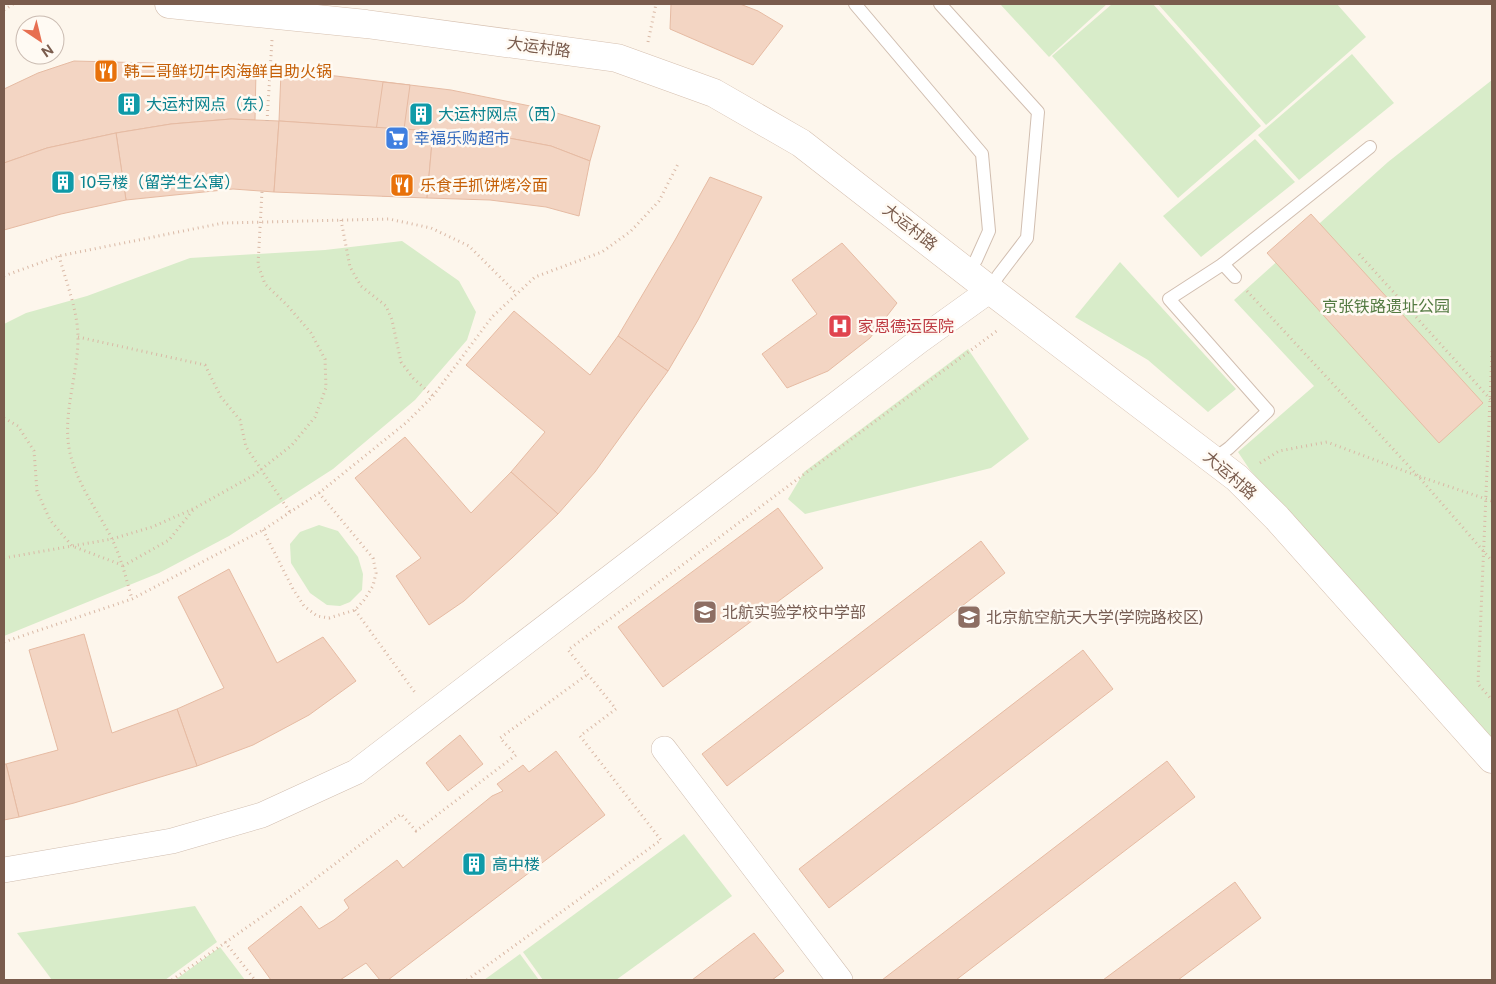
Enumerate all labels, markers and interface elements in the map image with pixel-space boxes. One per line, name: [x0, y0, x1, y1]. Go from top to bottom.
north arrow: [15, 15, 65, 65]
street label: 大运村路: [506, 33, 572, 61]
text: N: [38, 41, 57, 60]
restaurant icon: 韩二哥鲜切牛肉海鲜自助火锅: [93, 58, 119, 84]
place label: 韩二哥鲜切牛肉海鲜自助火锅: [124, 62, 332, 81]
building icon: 大运村网点（东）: [116, 91, 142, 117]
place label: 大运村网点（东）: [146, 95, 274, 114]
building icon: 大运村网点（西）: [408, 101, 434, 127]
place label: 大运村网点（西）: [438, 105, 566, 124]
supermarket icon: 幸福乐购超市: [384, 125, 410, 151]
place label: 幸福乐购超市: [414, 129, 510, 148]
building icon: 10号楼（留学生公寓）: [50, 169, 76, 195]
restaurant icon: 乐食手抓饼烤冷面: [389, 172, 415, 198]
place label: 10号楼（留学生公寓）: [80, 173, 240, 192]
place label: 乐食手抓饼烤冷面: [420, 176, 548, 195]
street label: 大运村路: [879, 200, 941, 254]
park label: 京张铁路遗址公园: [1322, 297, 1450, 316]
hospital icon: 家恩德运医院: [827, 313, 853, 339]
place label: 家恩德运医院: [858, 317, 954, 336]
street label: 大运村路: [1200, 447, 1260, 503]
school or university icon: 北航实验学校中学部: [692, 599, 718, 625]
place label: 北航实验学校中学部: [722, 603, 866, 622]
school or university icon: 北京航空航天大学(学院路校区): [956, 604, 982, 630]
place label: 北京航空航天大学(学院路校区): [986, 608, 1204, 627]
building icon: 高中楼: [461, 851, 487, 877]
place label: 高中楼: [492, 855, 540, 874]

